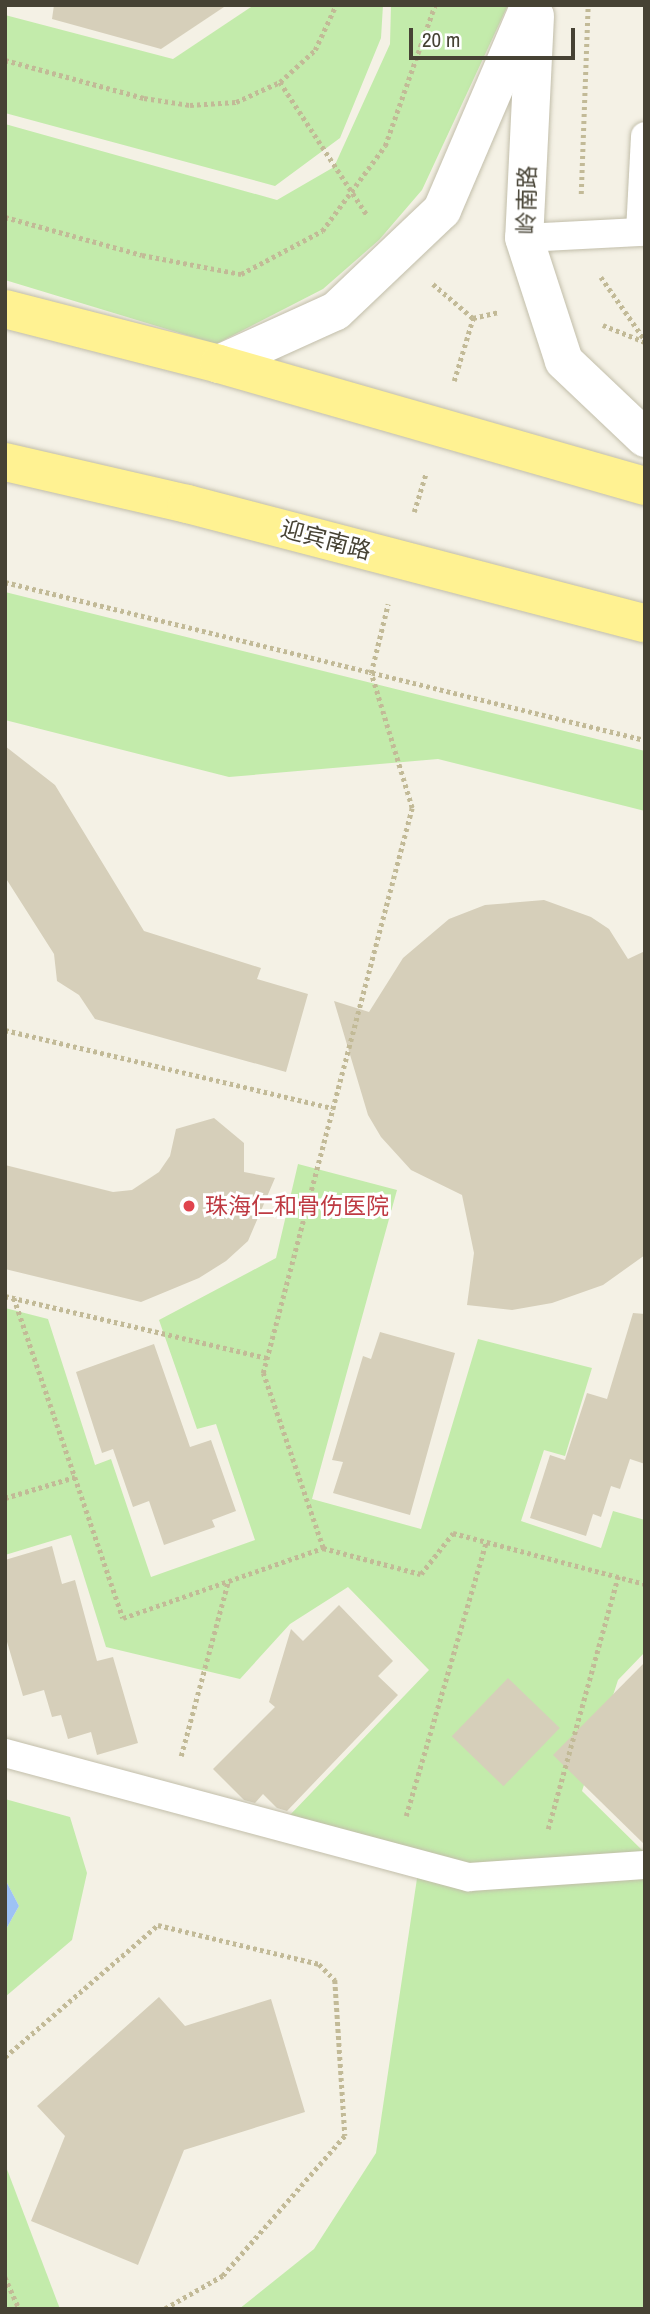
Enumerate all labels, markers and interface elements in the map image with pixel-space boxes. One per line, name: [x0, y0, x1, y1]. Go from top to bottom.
scale bar: [412, 14, 578, 58]
text: 20 m: [422, 25, 460, 54]
street label: 岭南路: [513, 165, 541, 235]
street label: 迎宾南路: [278, 515, 374, 565]
place label: 珠海仁和骨伤医院: [205, 1192, 389, 1220]
marker: 珠海仁和骨伤医院: [179, 1196, 199, 1216]

